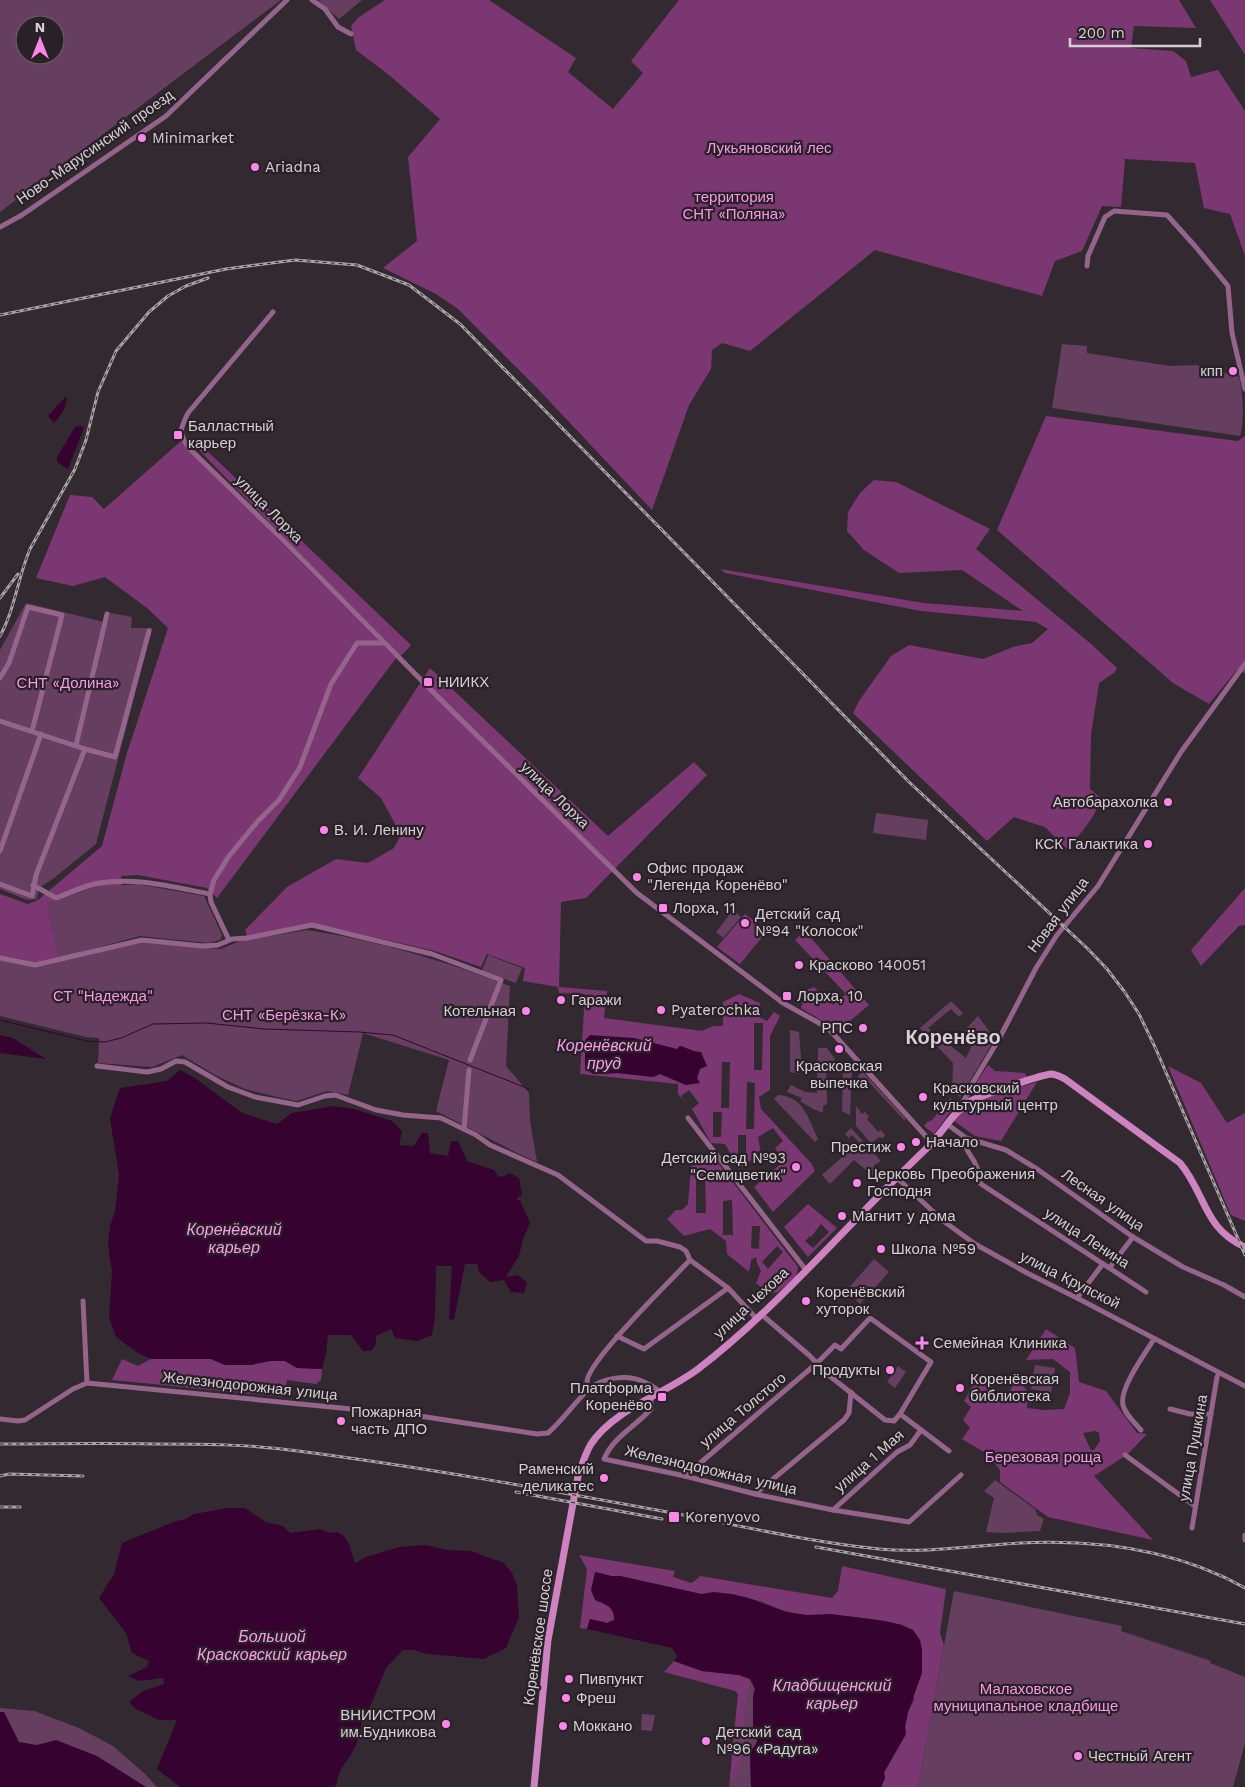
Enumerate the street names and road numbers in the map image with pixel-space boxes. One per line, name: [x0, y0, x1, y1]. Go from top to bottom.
street label: Ново-Марусинский проезд: [13, 86, 177, 208]
street label: улица Лорха: [231, 471, 307, 547]
street label: улица Лорха: [517, 758, 594, 833]
street label: Новая улица: [1024, 873, 1093, 956]
street label: Лесная улица: [1058, 1165, 1148, 1236]
street label: улица Ленина: [1041, 1204, 1133, 1273]
street label: улица Крупской: [1017, 1247, 1123, 1313]
street label: улица Чехова: [710, 1263, 793, 1342]
street label: Железнодорожная улица: [161, 1368, 339, 1404]
street label: улица Толстого: [696, 1369, 790, 1451]
street label: улица Пушкина: [1175, 1392, 1211, 1503]
street label: улица 1 Мая: [831, 1426, 907, 1496]
street label: Железнодорожная улица: [623, 1441, 800, 1499]
street label: Коренёвское шоссе: [519, 1567, 557, 1707]

